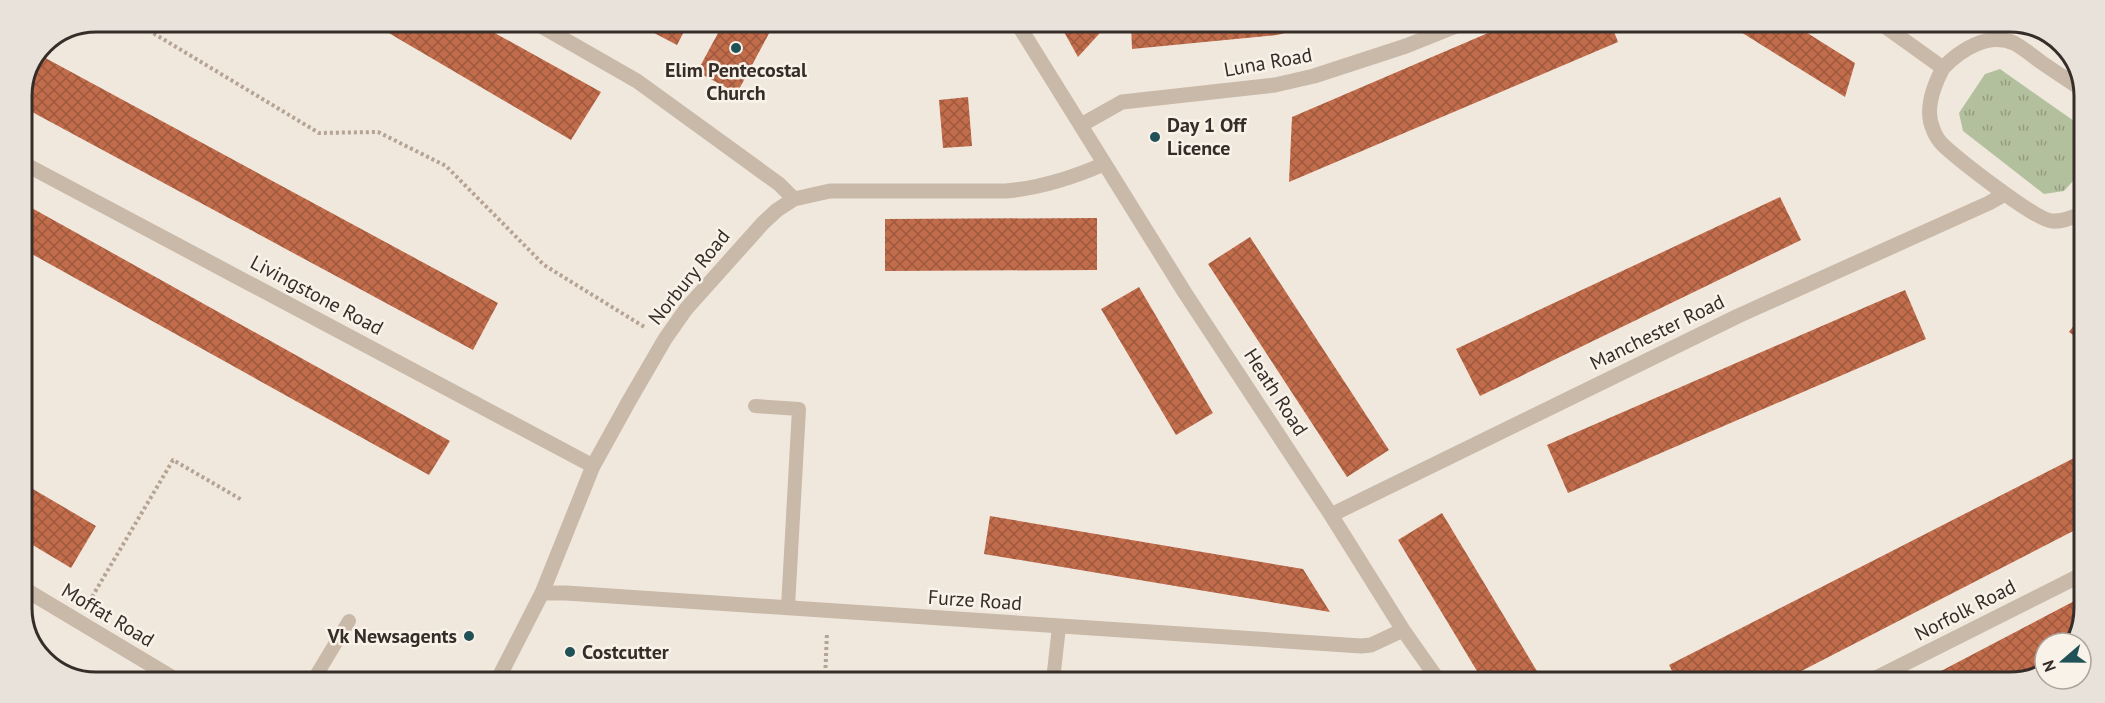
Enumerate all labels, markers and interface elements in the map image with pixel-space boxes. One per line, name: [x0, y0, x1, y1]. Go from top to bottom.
marker: Elim Pentecostal Church: [729, 41, 743, 55]
street label: Luna Road: [1222, 41, 1314, 83]
place label: Elim Pentecostal Church: [665, 57, 807, 106]
place label: Day 1 Off Licence: [1167, 112, 1248, 161]
marker: Day 1 Off Licence: [1148, 130, 1162, 144]
street label: Norbury Road: [643, 224, 735, 330]
street label: Livingstone Road: [246, 249, 388, 341]
street label: Manchester Road: [1585, 288, 1729, 376]
street label: Heath Road: [1238, 343, 1314, 441]
street label: Norfolk Road: [1910, 573, 2020, 647]
street label: Moffat Road: [57, 577, 159, 653]
street label: Furze Road: [927, 584, 1023, 616]
place label: Vk Newsagents: [327, 623, 457, 649]
marker: Vk Newsagents: [462, 629, 476, 643]
north arrow: [2033, 631, 2093, 691]
place label: Costcutter: [582, 639, 669, 665]
marker: Costcutter: [563, 645, 577, 659]
text: N: [2038, 658, 2060, 674]

